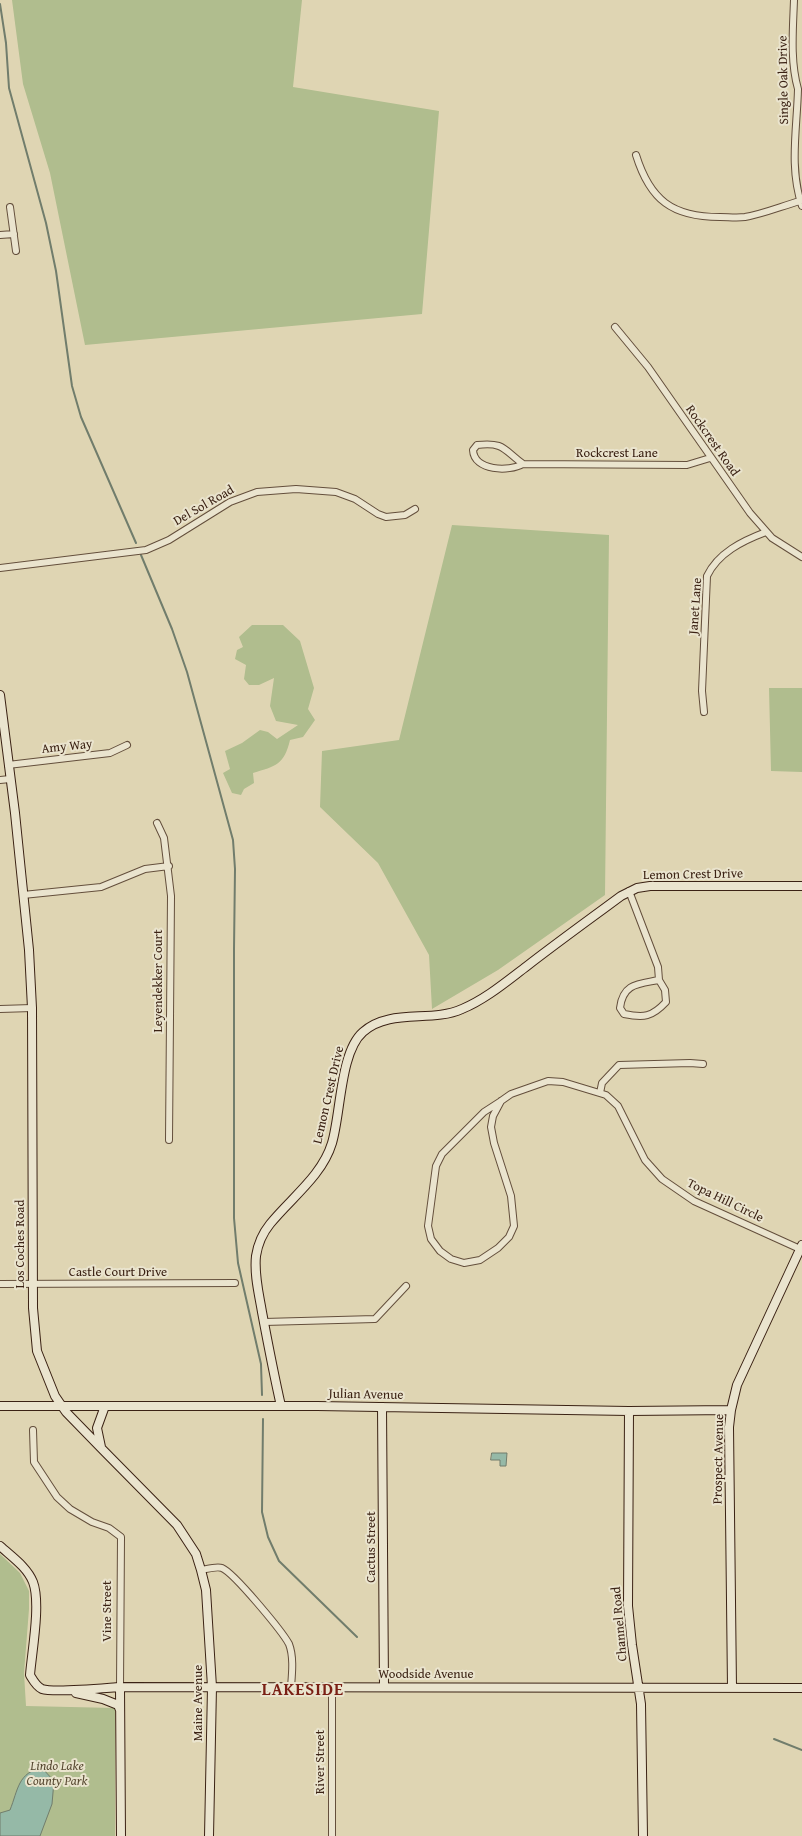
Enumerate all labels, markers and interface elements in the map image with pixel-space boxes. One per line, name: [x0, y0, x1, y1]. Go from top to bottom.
street label: Single Oak Drive: [775, 35, 793, 125]
street label: Rockcrest Road: [682, 402, 742, 480]
street label: Rockcrest Lane: [576, 446, 658, 462]
street label: Del Sol Road: [171, 482, 237, 530]
street label: Janet Lane: [686, 577, 706, 635]
street label: Amy Way: [41, 737, 93, 757]
street label: Lemon Crest Drive: [643, 866, 743, 884]
street label: Leyendekker Court: [151, 929, 167, 1033]
street label: Lemon Crest Drive: [310, 1045, 348, 1145]
street label: Topa Hill Circle: [684, 1176, 766, 1226]
street label: Los Coches Road: [13, 1200, 29, 1288]
street label: Castle Court Drive: [69, 1265, 167, 1281]
street label: Julian Avenue: [329, 1387, 403, 1403]
street label: Prospect Avenue: [710, 1414, 728, 1504]
street label: Cactus Street: [364, 1511, 380, 1583]
street label: Vine Street: [100, 1580, 116, 1642]
street label: Channel Road: [609, 1586, 631, 1662]
street label: Maine Avenue: [191, 1665, 207, 1741]
street label: Woodside Avenue: [378, 1667, 474, 1683]
district label: LAKESIDE: [262, 1681, 344, 1701]
street label: River Street: [313, 1730, 329, 1794]
park label: Lindo Lake County Park: [26, 1759, 88, 1790]

